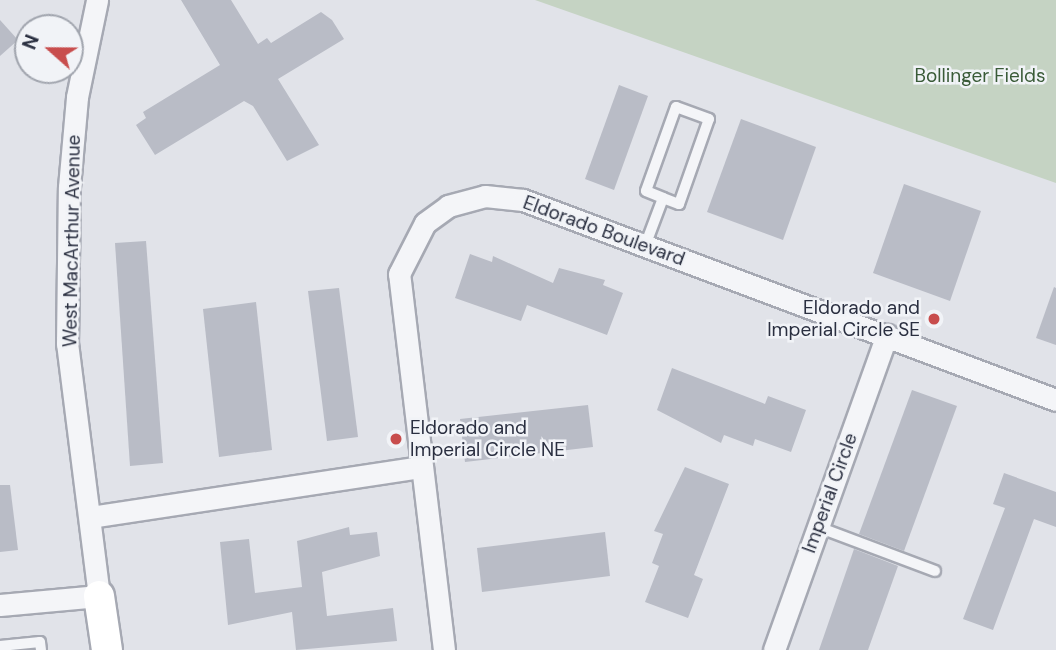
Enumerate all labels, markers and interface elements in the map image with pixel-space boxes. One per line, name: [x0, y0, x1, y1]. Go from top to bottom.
north arrow: [14, 14, 84, 84]
text: N: [17, 31, 45, 53]
park label: Bollinger Fields: [915, 65, 1045, 87]
street label: West MacArthur Avenue: [59, 135, 85, 347]
street label: Eldorado Boulevard: [520, 191, 688, 271]
place label: Eldorado and Imperial Circle SE: [767, 297, 920, 341]
marker: Eldorado and Imperial Circle SE: [926, 311, 942, 327]
place label: Eldorado and Imperial Circle NE: [410, 417, 565, 461]
street label: Imperial Circle: [798, 430, 862, 556]
marker: Eldorado and Imperial Circle NE: [388, 431, 404, 447]

